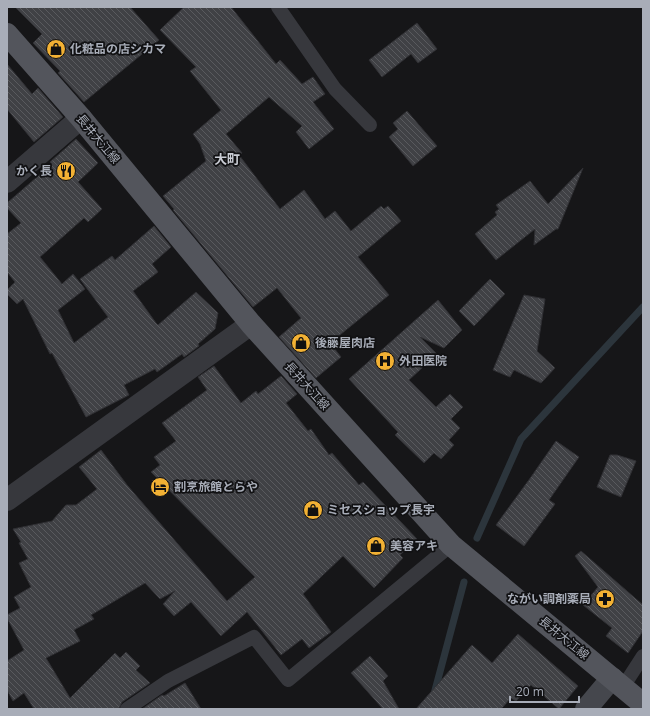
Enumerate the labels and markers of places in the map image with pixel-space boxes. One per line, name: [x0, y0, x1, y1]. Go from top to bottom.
shop icon: 化粧品の店シカマ: [45, 38, 67, 60]
place label: 化粧品の店シカマ: [70, 40, 166, 57]
restaurant icon: かく長: [55, 160, 77, 182]
place label: かく長: [16, 162, 52, 179]
shop icon: 後藤屋肉店: [290, 332, 312, 354]
place label: 後藤屋肉店: [315, 334, 375, 351]
hospital icon: 外田医院: [374, 350, 396, 372]
place label: 外田医院: [399, 352, 447, 369]
hotel icon: 割烹旅館とらや: [149, 476, 171, 498]
place label: 割烹旅館とらや: [174, 478, 258, 495]
shop icon: ミセスショップ長宇: [302, 499, 324, 521]
place label: ミセスショップ長宇: [327, 501, 435, 518]
shop icon: 美容アキ: [365, 535, 387, 557]
place label: 美容アキ: [390, 537, 438, 554]
pharmacy icon: ながい調剤薬局: [594, 588, 616, 610]
place label: ながい調剤薬局: [507, 590, 591, 607]

